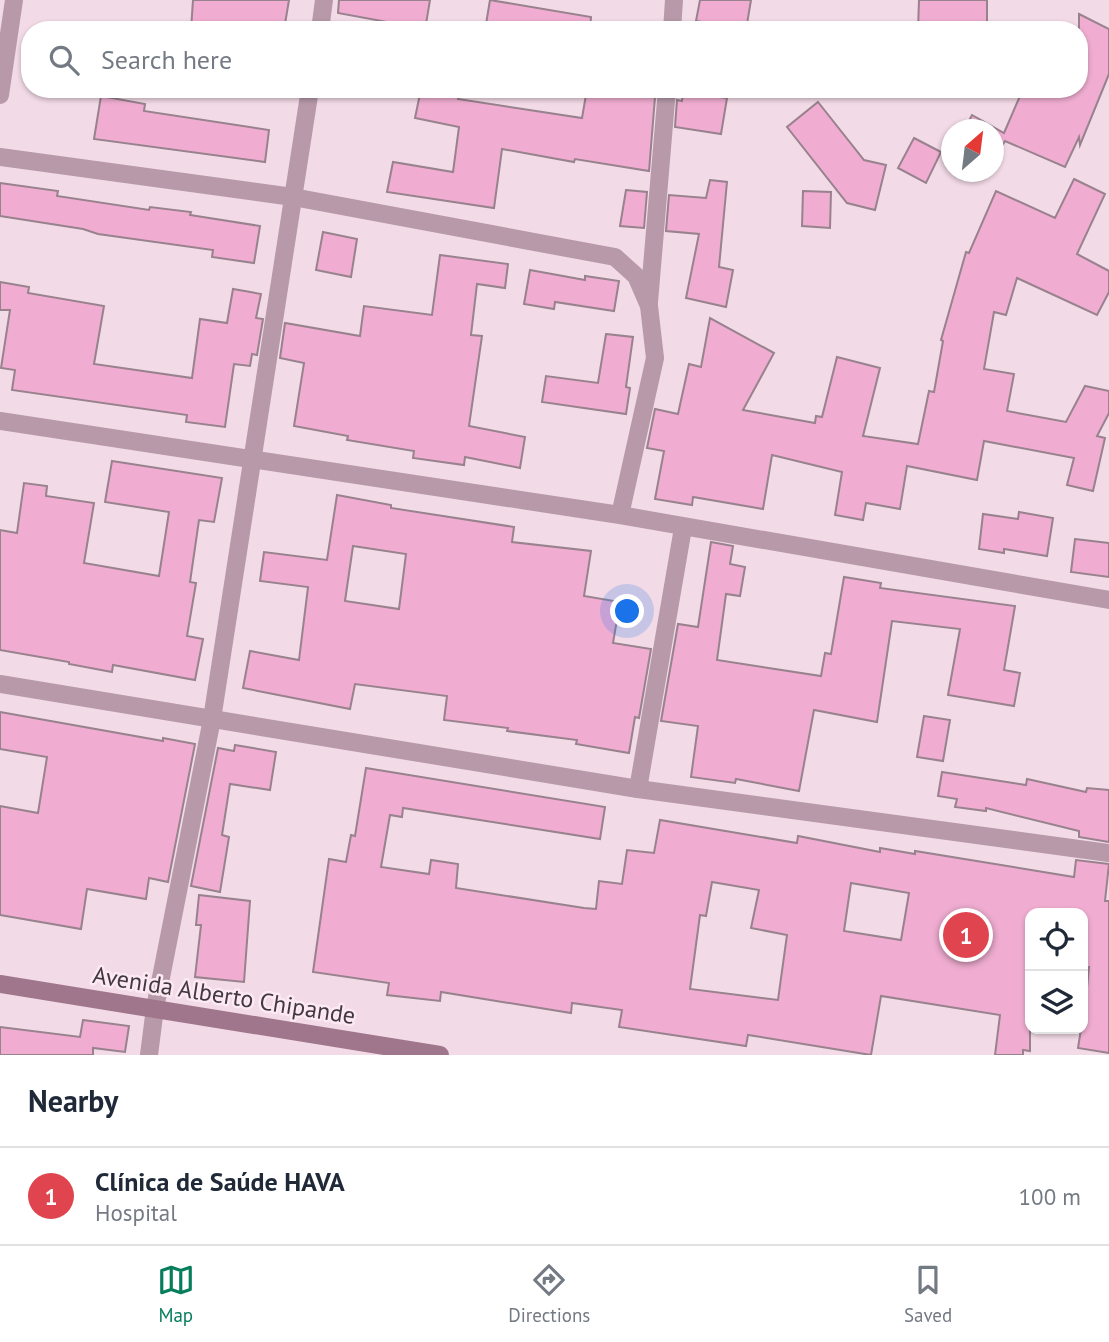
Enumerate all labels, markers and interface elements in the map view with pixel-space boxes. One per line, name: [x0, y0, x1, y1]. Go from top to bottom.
search box: [21, 21, 1088, 98]
icon: search: [45, 41, 83, 79]
text: Search here: [101, 43, 232, 76]
north arrow: [941, 119, 1004, 182]
your location: [610, 594, 644, 628]
map controls: [1025, 908, 1088, 1034]
button: locate: [1025, 908, 1088, 971]
pin: 1: [943, 909, 989, 961]
street label: Avenida Alberto Chipande: [91, 959, 357, 1031]
button: layers: [1025, 971, 1088, 1034]
text: Nearby: [28, 1081, 118, 1120]
text: Clínica de Saúde HAVA: [95, 1165, 345, 1198]
text: 1: [44, 1182, 58, 1211]
text: 100 m: [1019, 1182, 1081, 1211]
text: Hospital: [95, 1198, 177, 1227]
tab: Map: [157, 1261, 195, 1327]
tab: Directions: [508, 1261, 590, 1327]
tab: Saved: [904, 1261, 952, 1327]

